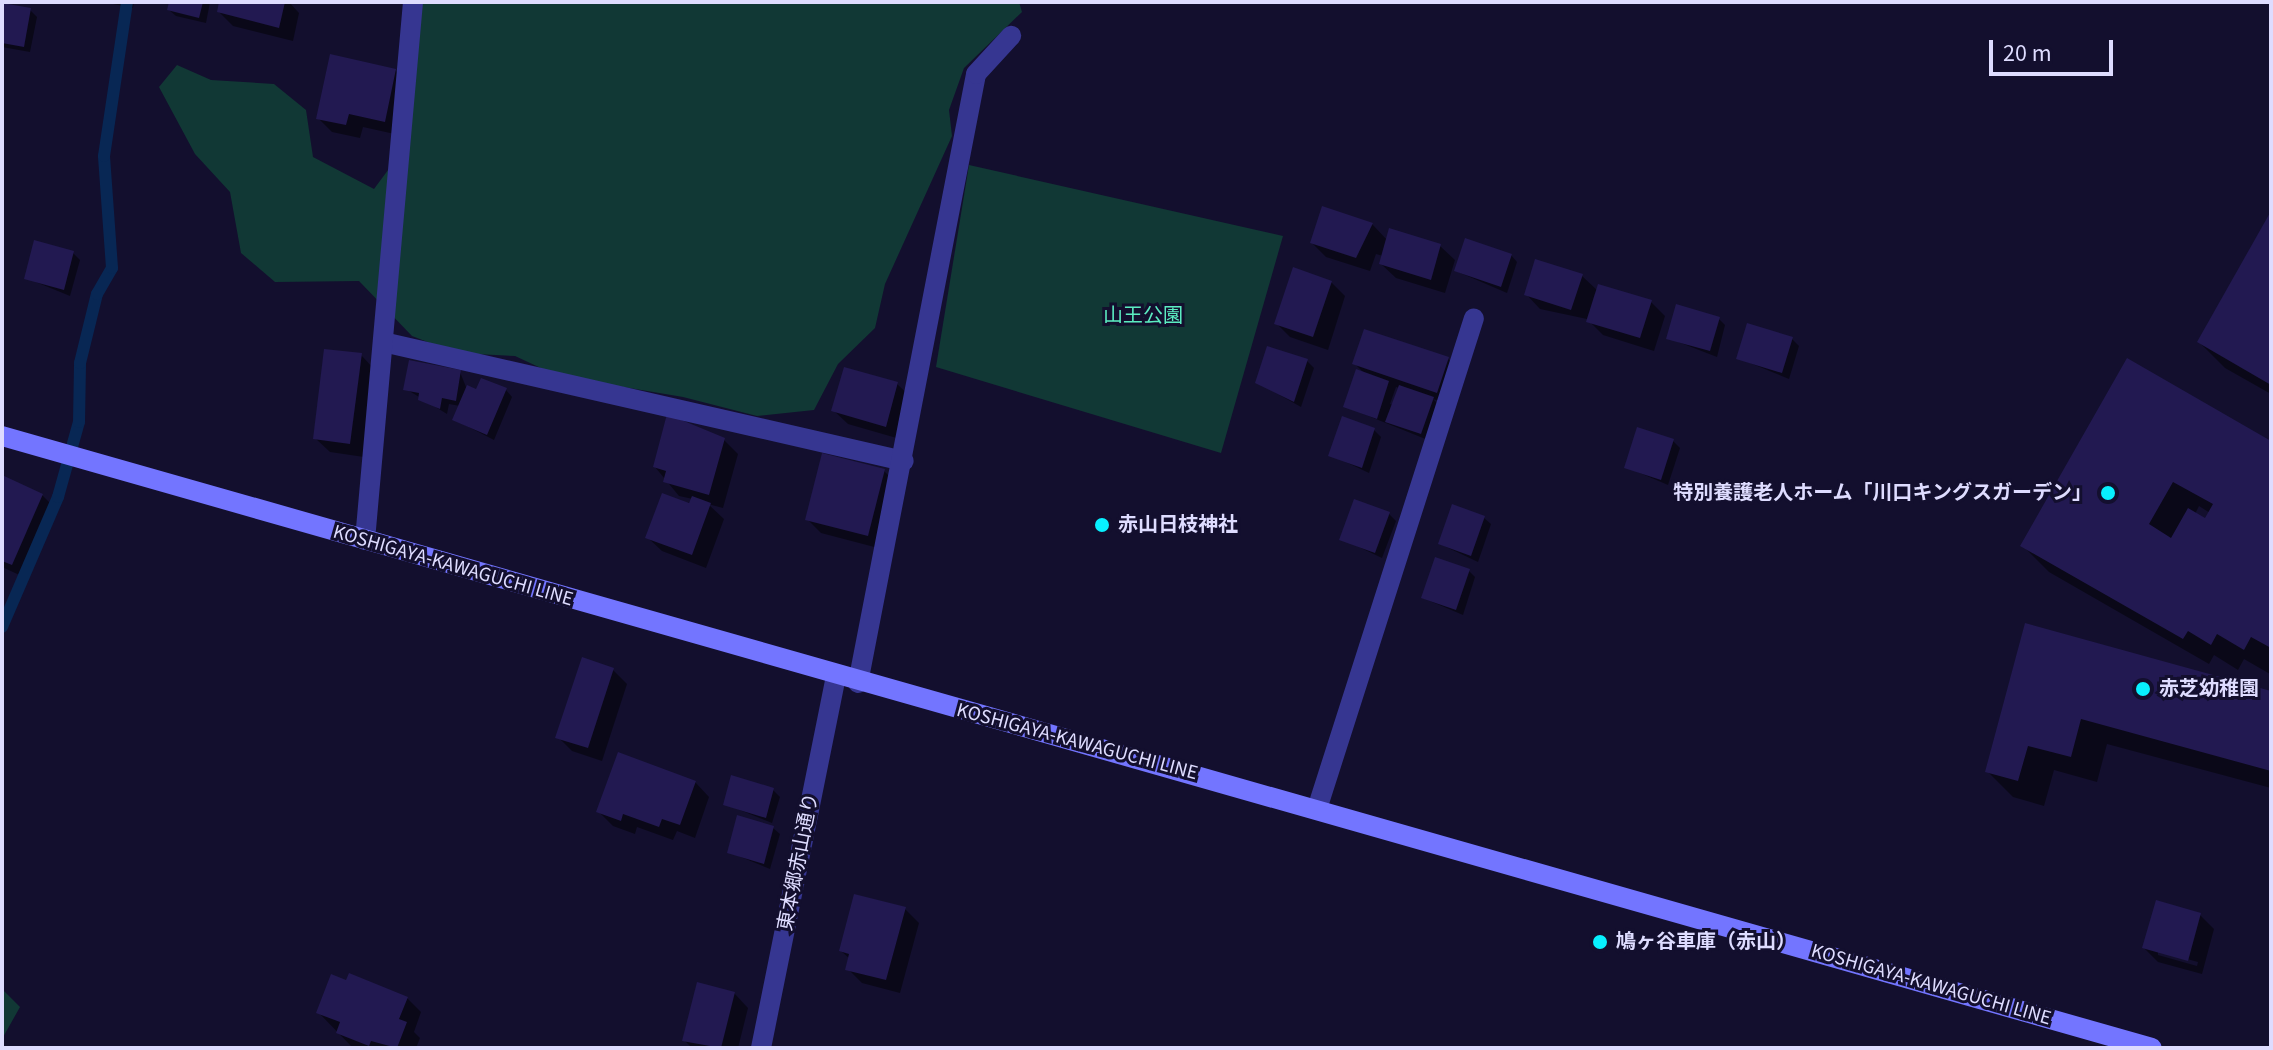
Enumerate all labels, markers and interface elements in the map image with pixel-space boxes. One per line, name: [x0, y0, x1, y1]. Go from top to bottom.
scale bar: [1993, 24, 2117, 74]
text: 20 m: [2003, 36, 2052, 71]
park label: 山王公園: [1103, 304, 1183, 328]
place label: 特別養護老人ホーム「川口キングスガーデン」: [1672, 481, 2092, 505]
marker: 特別養護老人ホーム「川口キングスガーデン」: [2099, 484, 2117, 502]
place label: 赤山日枝神社: [1118, 513, 1238, 537]
marker: 赤山日枝神社: [1093, 516, 1111, 534]
street label: KOSHIGAYA-KAWAGUCHI LINE: [330, 520, 576, 612]
place label: 赤芝幼稚園: [2159, 677, 2259, 701]
marker: 赤芝幼稚園: [2134, 680, 2152, 698]
street label: KOSHIGAYA-KAWAGUCHI LINE: [954, 698, 1200, 786]
street label: 東本郷赤山通り: [774, 791, 824, 933]
place label: 鳩ヶ谷車庫（赤山）: [1616, 930, 1796, 954]
marker: 鳩ヶ谷車庫（赤山）: [1591, 933, 1609, 951]
street label: KOSHIGAYA-KAWAGUCHI LINE: [1808, 939, 2054, 1031]

